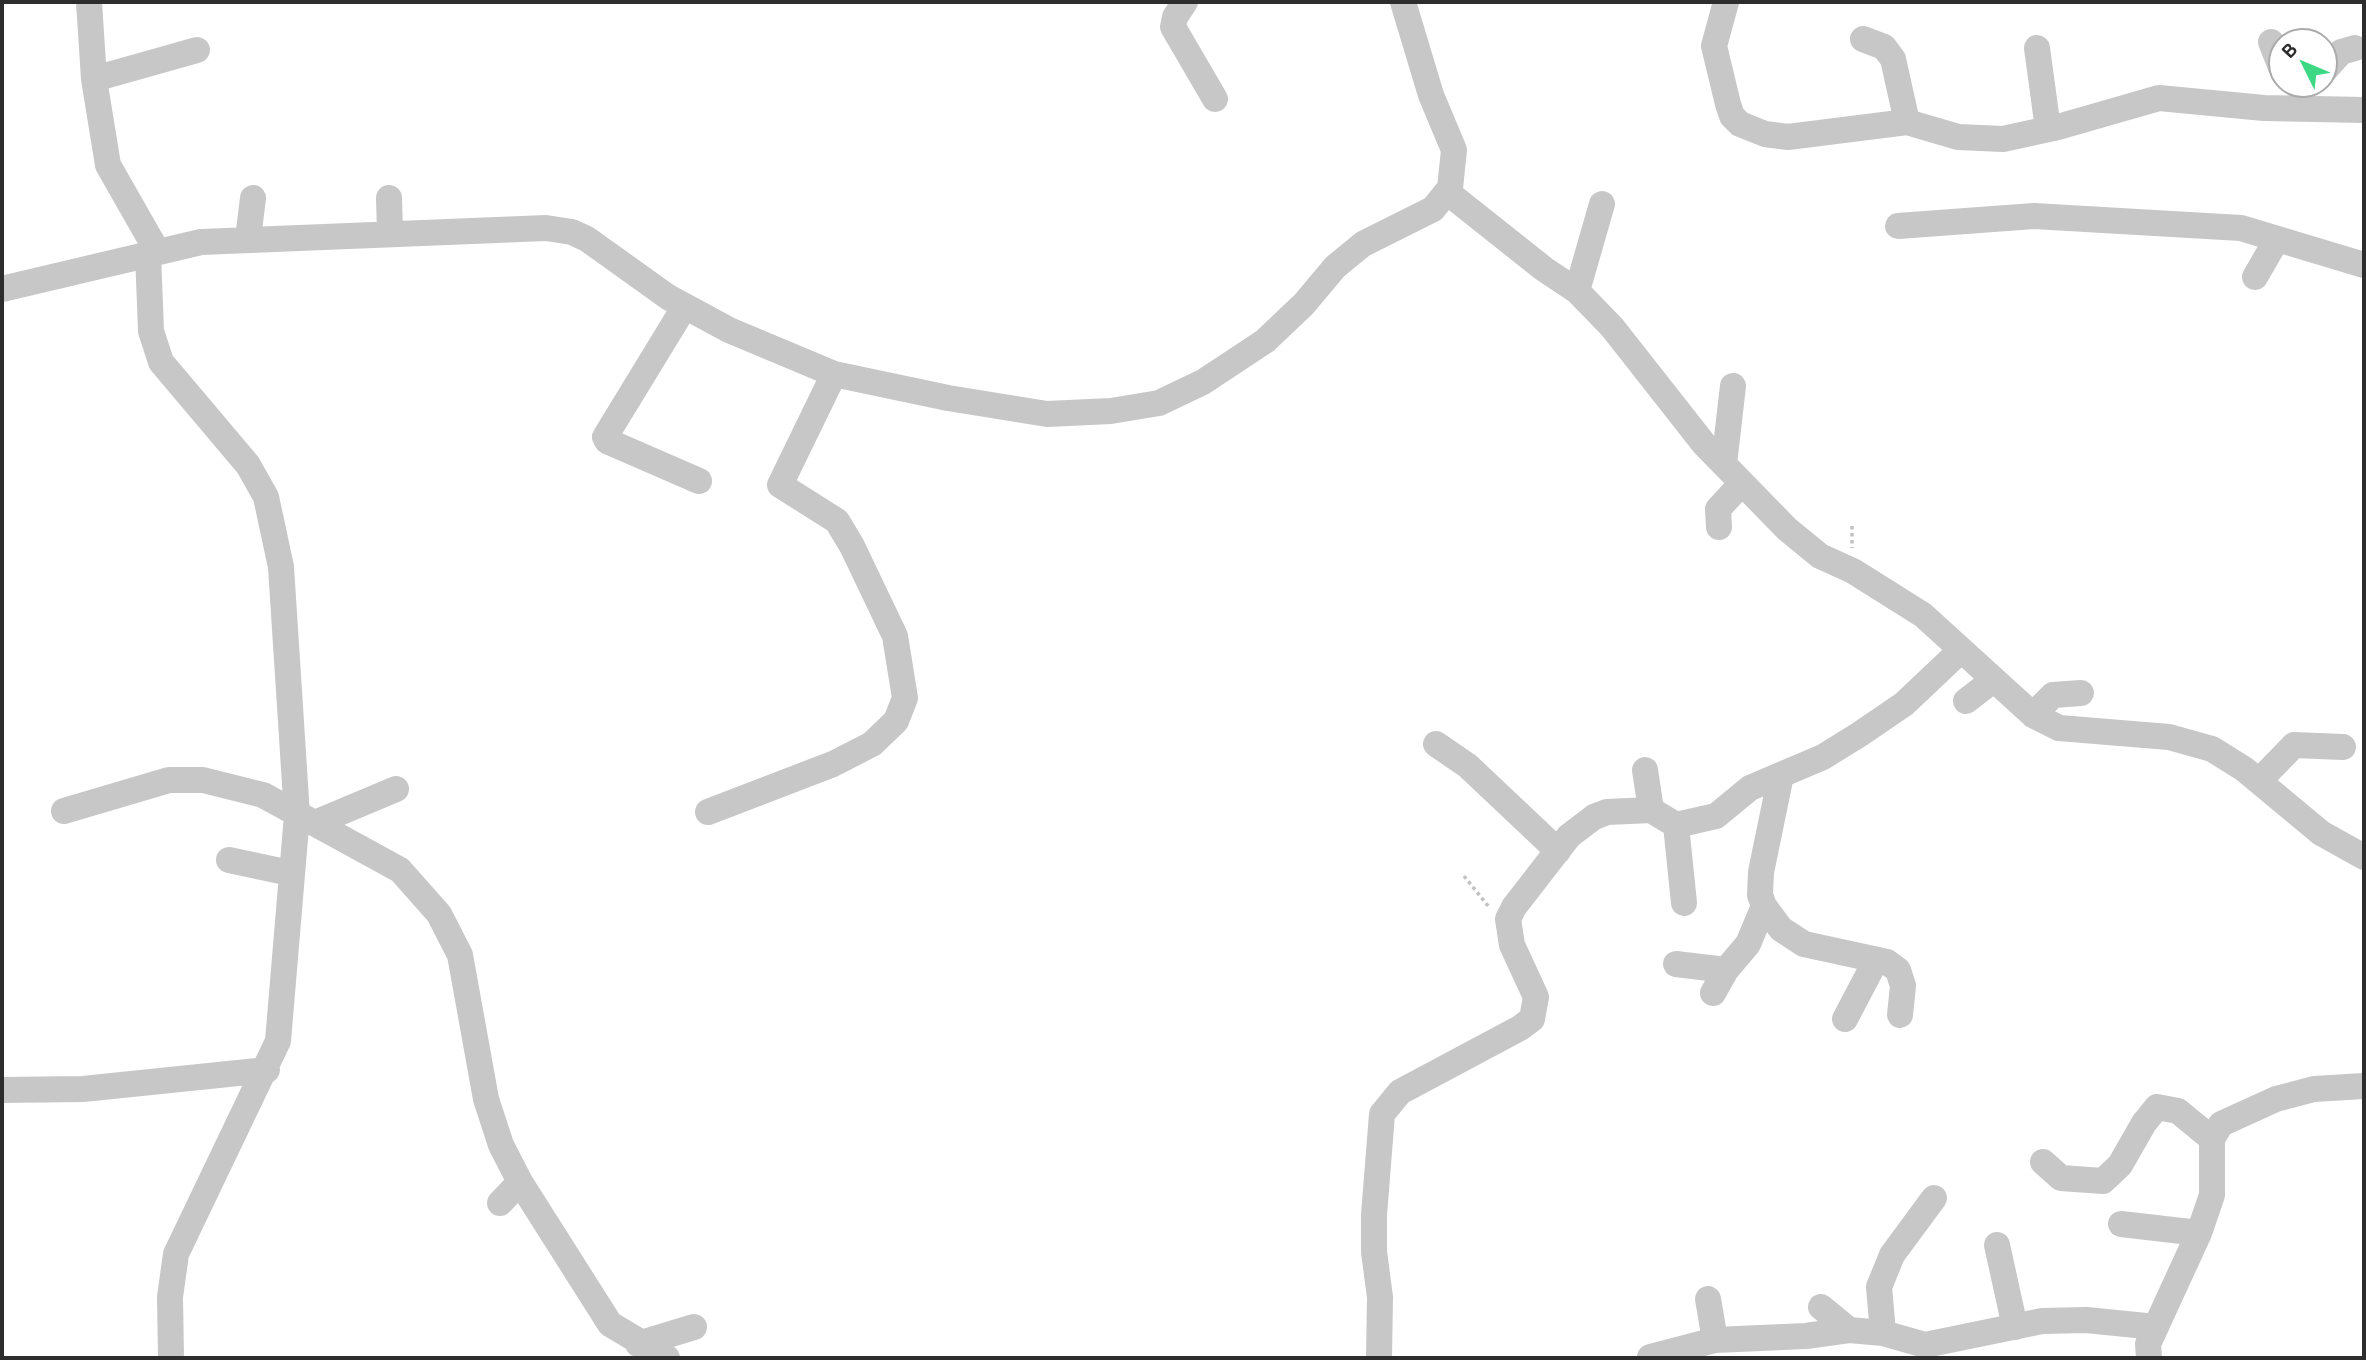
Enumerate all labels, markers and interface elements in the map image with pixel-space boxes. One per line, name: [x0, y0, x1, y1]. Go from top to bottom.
north arrow: [2268, 28, 2338, 98]
text: B: [2276, 37, 2302, 63]

